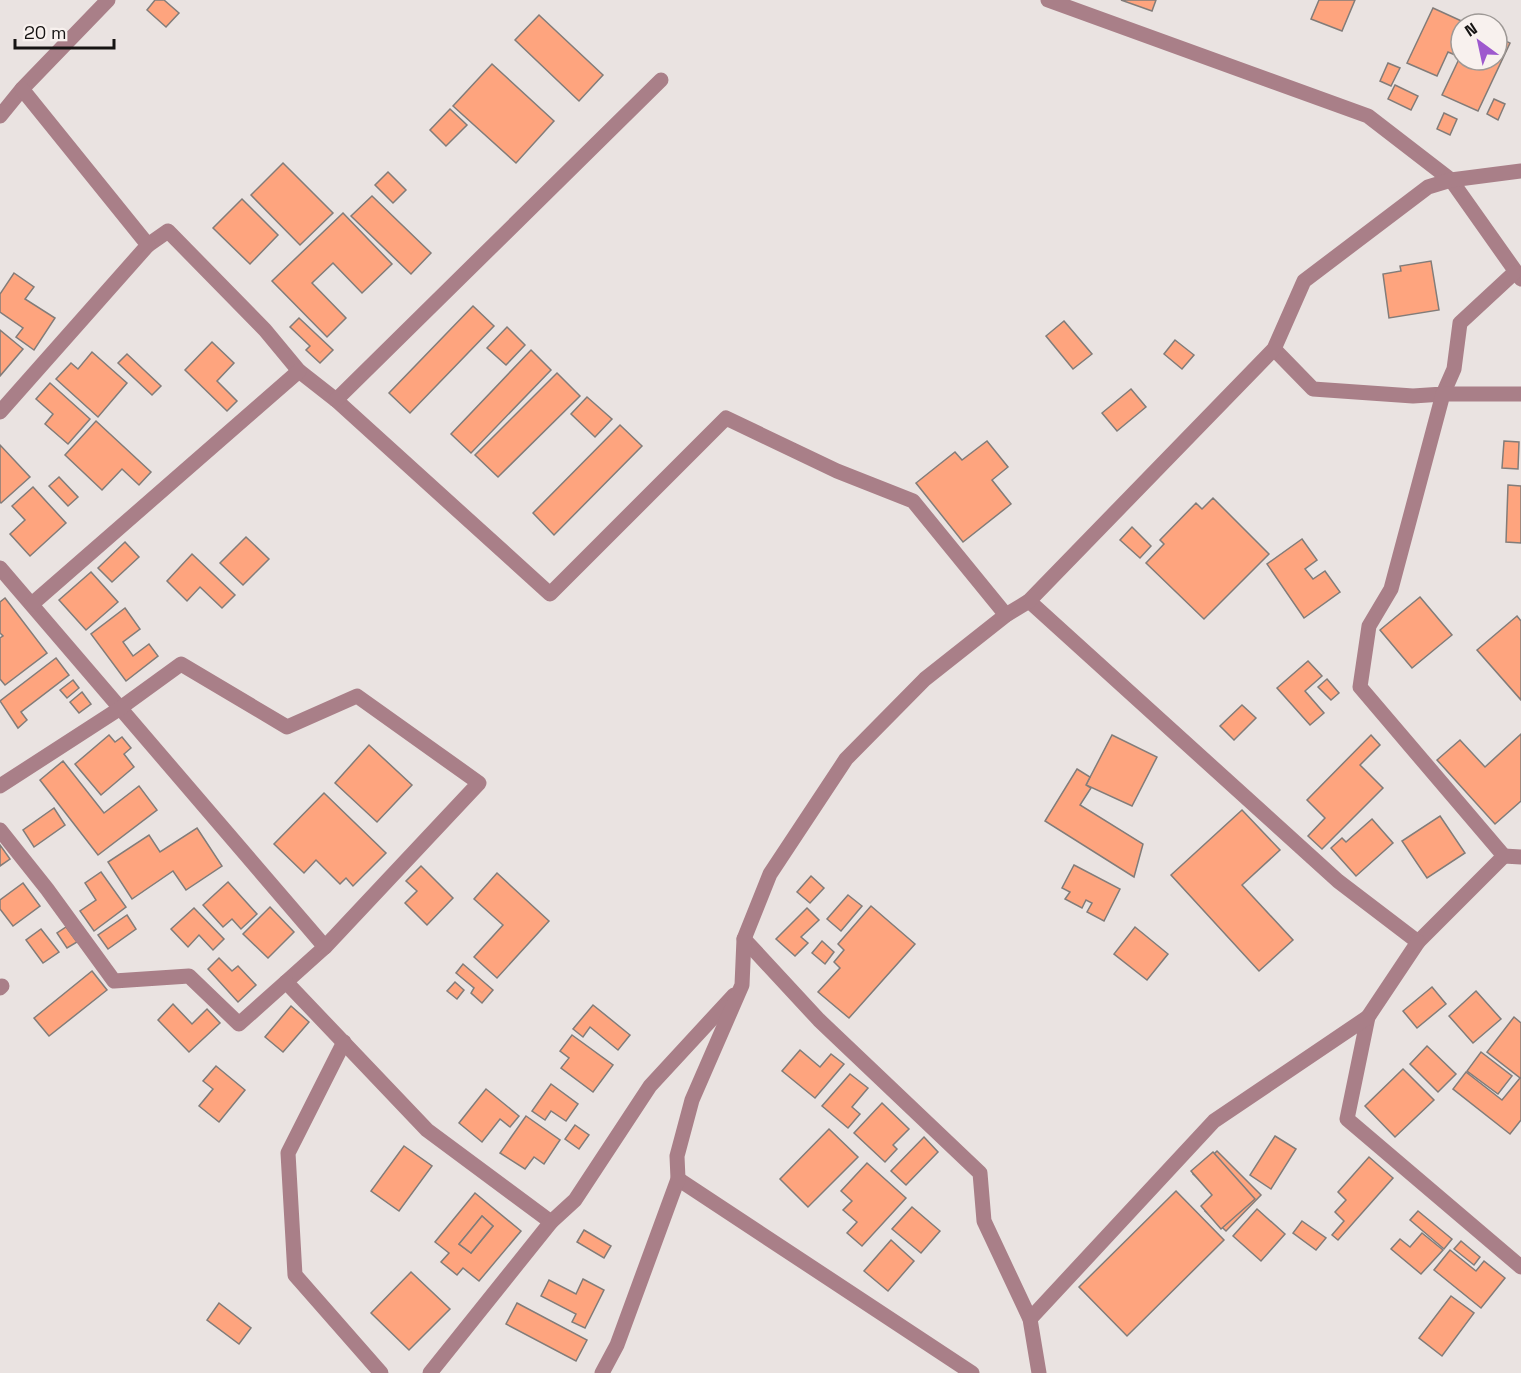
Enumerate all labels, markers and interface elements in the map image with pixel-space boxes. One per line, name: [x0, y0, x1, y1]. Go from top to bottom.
scale bar: [15, 12, 114, 50]
north arrow: [1449, 12, 1509, 72]
text: N: [1461, 18, 1481, 42]
text: 20 m: [24, 21, 67, 44]

